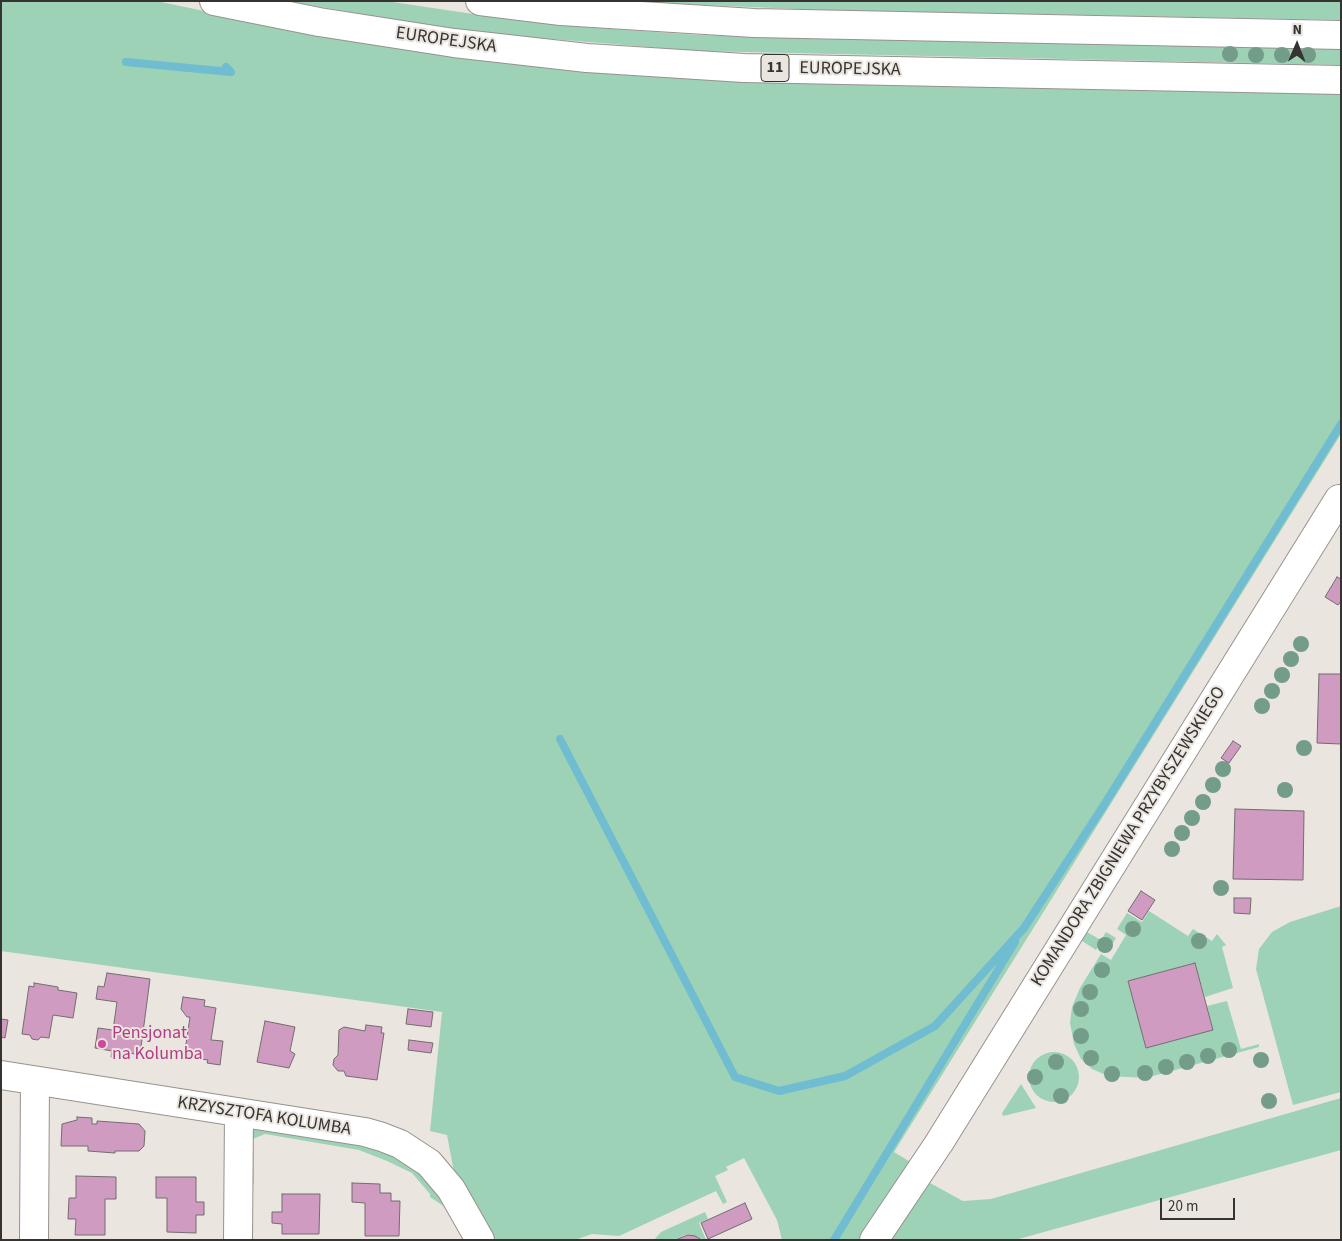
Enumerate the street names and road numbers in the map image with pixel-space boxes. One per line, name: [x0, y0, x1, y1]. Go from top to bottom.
street label: EUROPEJSKA: [394, 23, 498, 59]
road number: 11: [761, 54, 789, 82]
street label: EUROPEJSKA: [799, 58, 901, 82]
street label: KOMANDORA ZBIGNIEWA PRZYBYSZEWSKIEGO: [1027, 683, 1231, 991]
street label: KRZYSZTOFA KOLUMBA: [176, 1093, 352, 1141]

